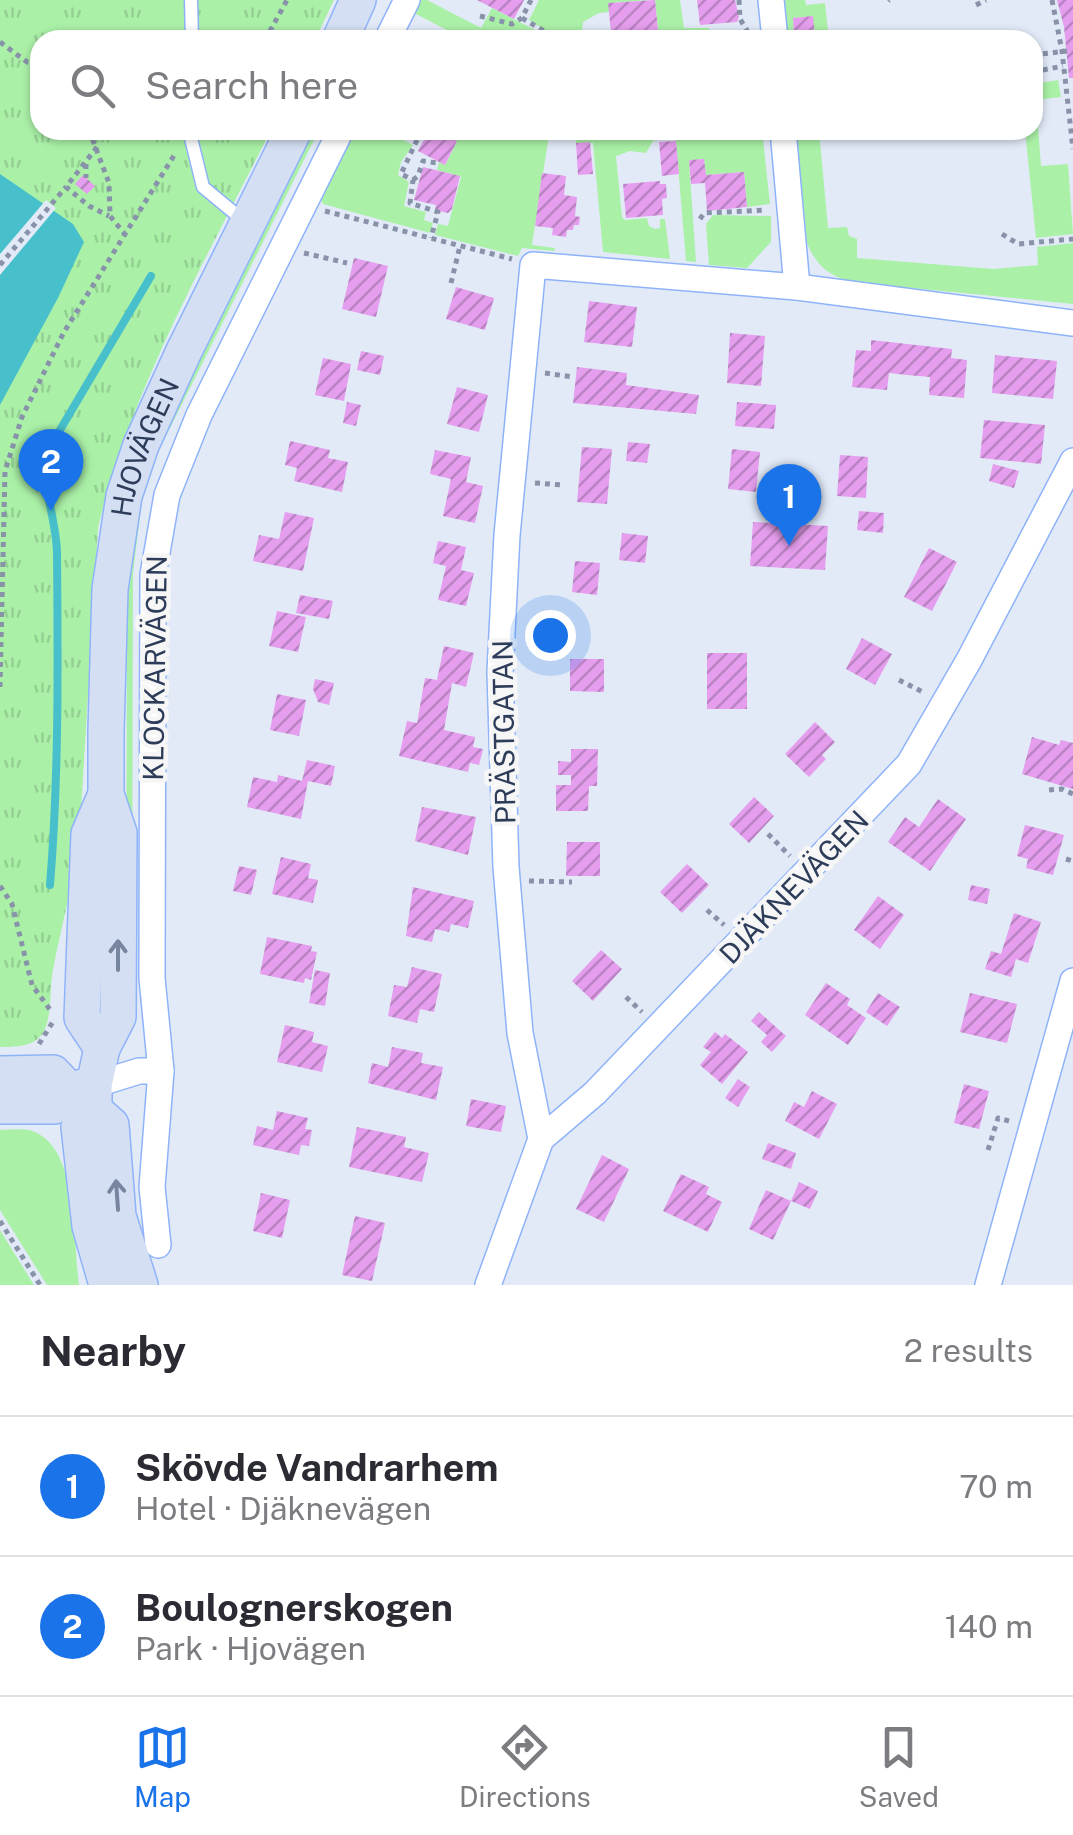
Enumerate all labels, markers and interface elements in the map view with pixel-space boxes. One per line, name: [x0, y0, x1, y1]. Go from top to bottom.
search box: [30, 30, 1043, 140]
icon: search: [65, 58, 120, 113]
text: Search here: [145, 63, 358, 108]
street label: HJOVÄGEN: [104, 373, 185, 519]
pin: 2: [18, 428, 84, 511]
pin: 1: [756, 464, 822, 546]
street label: KLOCKARVÄGEN: [136, 555, 173, 781]
your location: [525, 610, 576, 661]
street label: PRÄSTGATAN: [485, 640, 522, 824]
street label: DJÄKNEVÄGEN: [712, 803, 875, 970]
one-way arrow: [108, 939, 128, 972]
one-way arrow: [107, 1180, 126, 1212]
text: Nearby: [40, 1326, 186, 1375]
text: 2 results: [904, 1332, 1033, 1369]
text: Skövde Vandrarhem: [135, 1445, 499, 1490]
text: 1: [66, 1468, 79, 1505]
text: 70 m: [959, 1468, 1033, 1505]
text: Hotel · Djäknevägen: [135, 1490, 431, 1527]
text: Boulognerskogen: [135, 1585, 453, 1630]
text: 2: [62, 1608, 83, 1645]
text: 140 m: [945, 1608, 1033, 1645]
text: Park · Hjovägen: [135, 1630, 366, 1667]
tab: Map: [134, 1720, 191, 1813]
tab: Directions: [459, 1720, 591, 1813]
tab: Saved: [859, 1720, 939, 1813]

